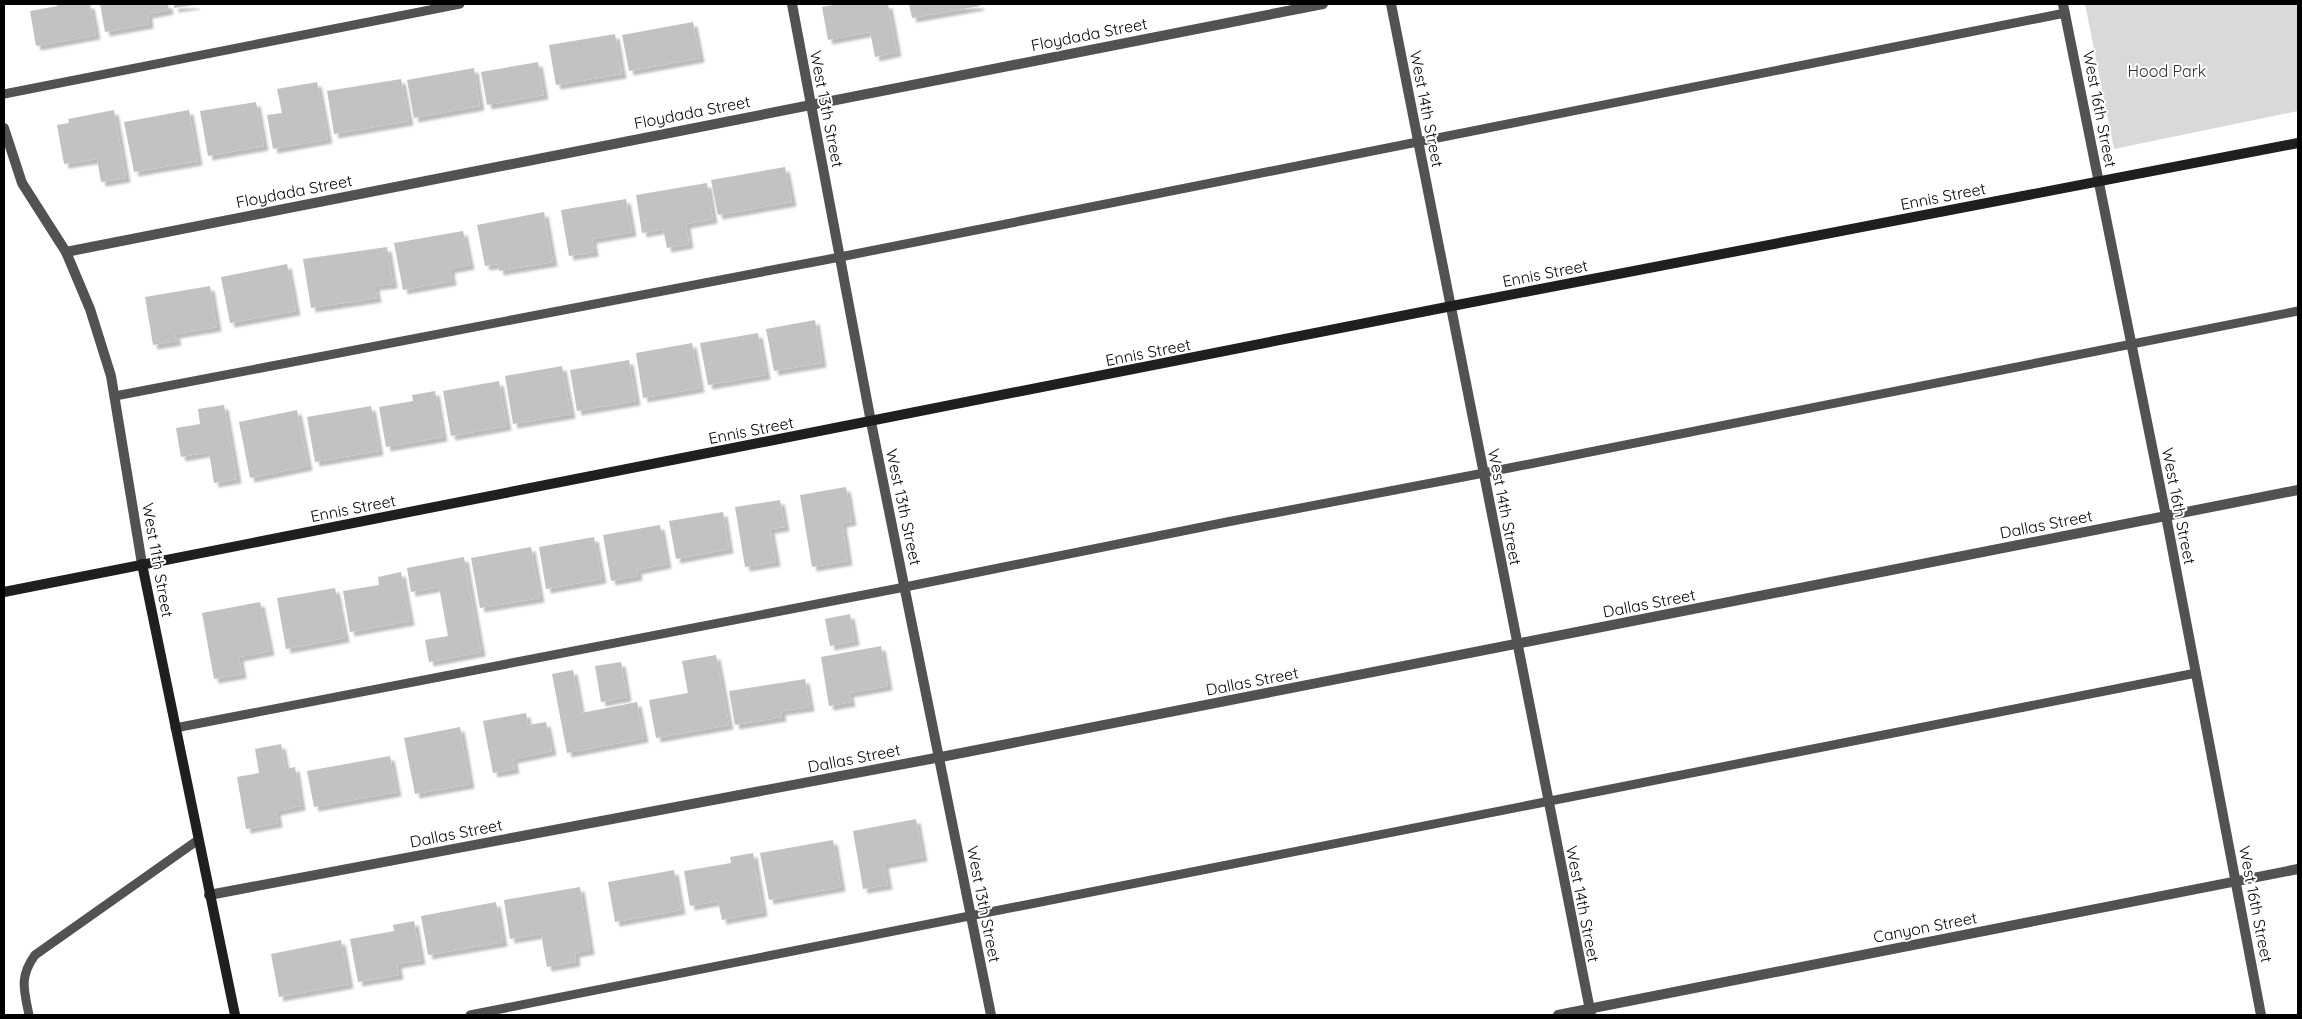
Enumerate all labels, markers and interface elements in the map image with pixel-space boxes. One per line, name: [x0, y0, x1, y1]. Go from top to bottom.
street label: Floydada Street: [1029, 13, 1149, 55]
street label: West 13th Street: [806, 49, 848, 169]
street label: West 14th Street: [1406, 49, 1448, 169]
street label: West 16th Street: [2079, 49, 2121, 169]
park label: Hood Park: [2128, 61, 2206, 81]
street label: Floydada Street: [632, 91, 752, 133]
street label: Floydada Street: [234, 170, 354, 212]
street label: Ennis Street: [1899, 178, 1987, 214]
street label: Ennis Street: [1501, 255, 1589, 291]
street label: Ennis Street: [1104, 334, 1192, 370]
street label: Ennis Street: [707, 412, 795, 448]
street label: West 16th Street: [2158, 446, 2200, 566]
street label: West 13th Street: [882, 447, 926, 567]
street label: West 14th Street: [1484, 447, 1526, 567]
street label: Ennis Street: [309, 490, 397, 526]
street label: West 11th Street: [138, 501, 178, 619]
street label: Dallas Street: [1998, 505, 2094, 543]
street label: Dallas Street: [1601, 584, 1697, 622]
street label: Dallas Street: [1204, 662, 1300, 700]
street label: Dallas Street: [806, 739, 902, 777]
street label: Dallas Street: [408, 814, 504, 852]
street label: West 13th Street: [963, 844, 1005, 964]
street label: West 14th Street: [1562, 844, 1604, 964]
street label: West 16th Street: [2235, 844, 2277, 964]
street label: Canyon Street: [1871, 907, 1979, 947]

